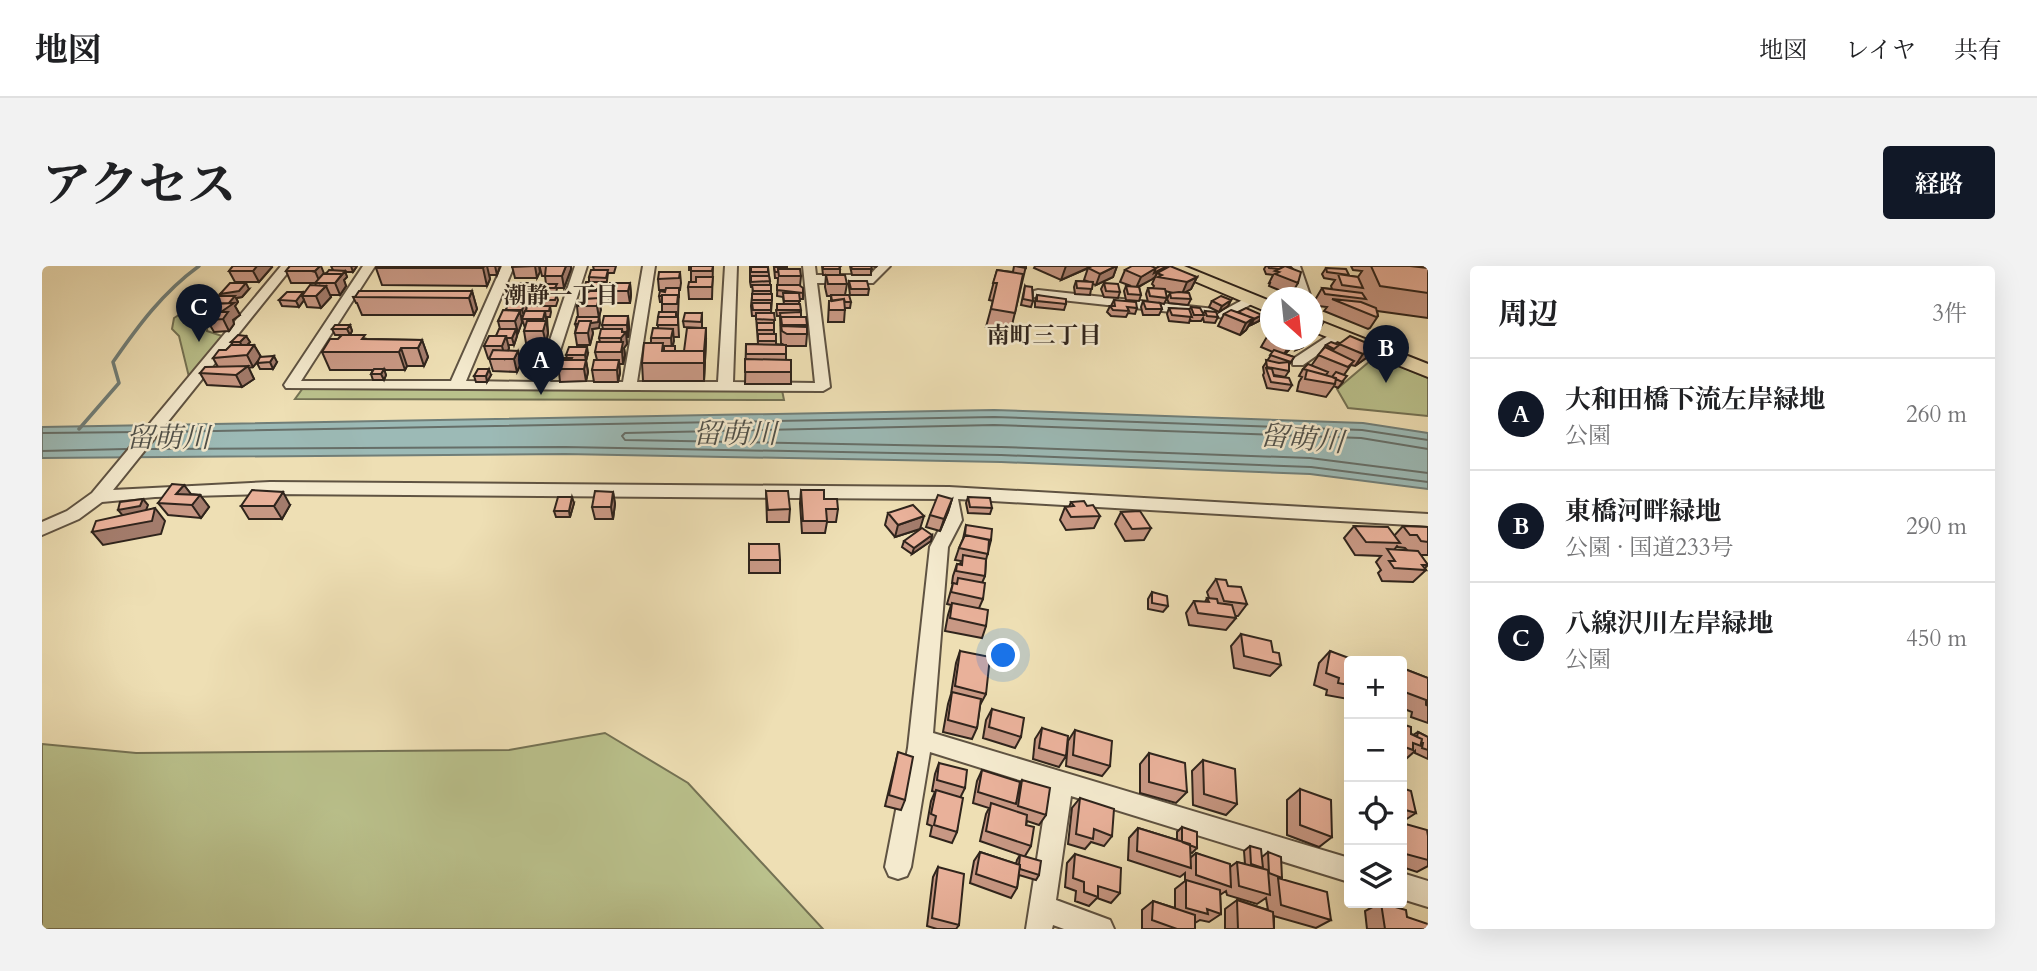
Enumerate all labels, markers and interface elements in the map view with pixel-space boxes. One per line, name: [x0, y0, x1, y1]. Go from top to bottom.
text: 地図: [35, 28, 101, 73]
text: 地図: [1759, 34, 1807, 67]
text: レイヤ: [1845, 34, 1916, 67]
text: 共有: [1954, 34, 2002, 67]
button: 経路: [1883, 146, 1995, 219]
text: アクセス: [42, 152, 237, 219]
district label: 潮静一丁目: [504, 280, 619, 311]
pin: C: [176, 284, 222, 342]
north arrow: [1260, 287, 1323, 350]
text: 周辺: [1498, 294, 1558, 335]
text: 3件: [1932, 298, 1967, 329]
district label: 南町三丁目: [987, 320, 1102, 351]
pin: B: [1363, 325, 1409, 383]
pin: A: [518, 337, 564, 395]
text: 大和田橋下流左岸緑地: [1565, 382, 1825, 417]
text: A: [1512, 399, 1530, 430]
text: 260 m: [1906, 399, 1967, 430]
water label: 留萌川: [693, 415, 780, 453]
water label: 留萌川: [1258, 416, 1348, 462]
water label: 留萌川: [126, 419, 213, 457]
text: 公園: [1565, 420, 1611, 451]
text: 東橋河畔緑地: [1565, 494, 1721, 529]
text: B: [1513, 511, 1529, 542]
text: 290 m: [1906, 511, 1967, 542]
text: 公園 · 国道233号: [1565, 532, 1734, 563]
text: 八線沢川左岸緑地: [1565, 606, 1773, 641]
text: C: [1512, 623, 1530, 654]
text: 450 m: [1906, 623, 1967, 654]
your location: [986, 638, 1020, 672]
text: 公園: [1565, 644, 1611, 675]
map controls: [1344, 656, 1407, 908]
button: +: [1344, 656, 1407, 719]
button: −: [1344, 719, 1407, 782]
button: locate: [1344, 782, 1407, 845]
button: layers: [1344, 845, 1407, 908]

